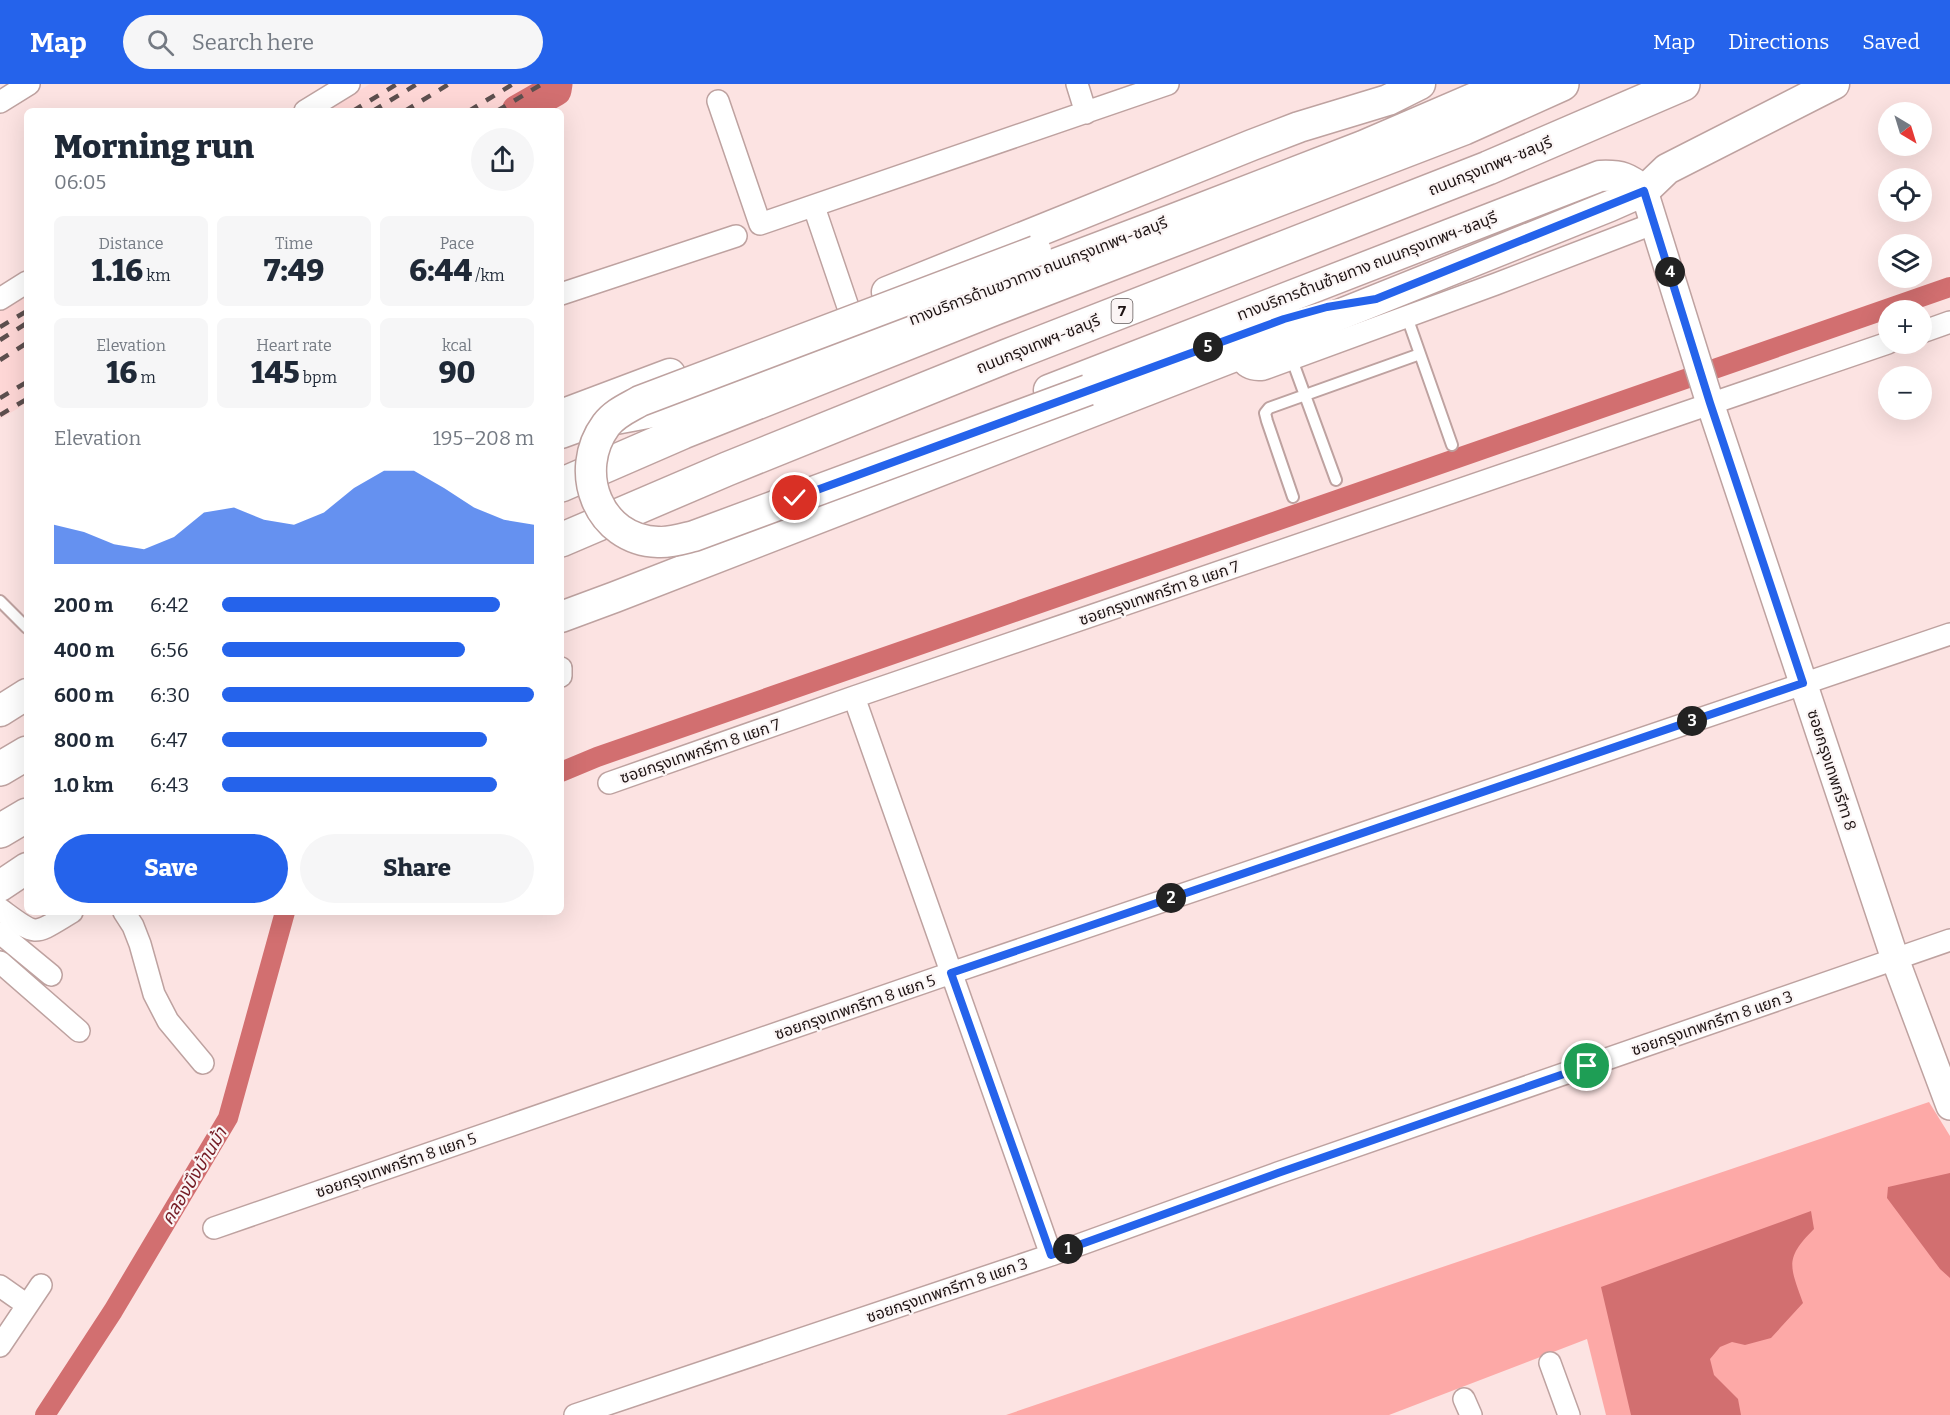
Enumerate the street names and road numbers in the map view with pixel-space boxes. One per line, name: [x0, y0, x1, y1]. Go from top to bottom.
street label: ถนนกรุงเทพฯ-ชลบุรี: [1425, 132, 1555, 200]
street label: ทางบริการด้านซ้ายทาง ถนนกรุงเทพฯ-ชลบุรี: [1234, 207, 1500, 325]
street label: ทางบริการด้านขวาทาง ถนนกรุงเทพฯ-ชลบุรี: [906, 213, 1170, 329]
road number: 7: [1112, 299, 1132, 323]
street label: ถนนกรุงเทพฯ-ชลบุรี: [973, 310, 1103, 378]
street label: ซอยกรุงเทพกรีฑา 8 แยก 7: [1076, 557, 1242, 629]
street label: ซอยกรุงเทพกรีฑา 8: [1804, 707, 1860, 833]
street label: ซอยกรุงเทพกรีฑา 8 แยก 7: [617, 715, 783, 787]
street label: ซอยกรุงเทพกรีฑา 8 แยก 5: [772, 971, 938, 1043]
street label: ซอยกรุงเทพกรีฑา 8 แยก 3: [1629, 986, 1795, 1060]
street label: ซอยกรุงเทพกรีฑา 8 แยก 5: [313, 1129, 479, 1201]
street label: ซอยกรุงเทพกรีฑา 8 แยก 3: [864, 1253, 1030, 1327]

